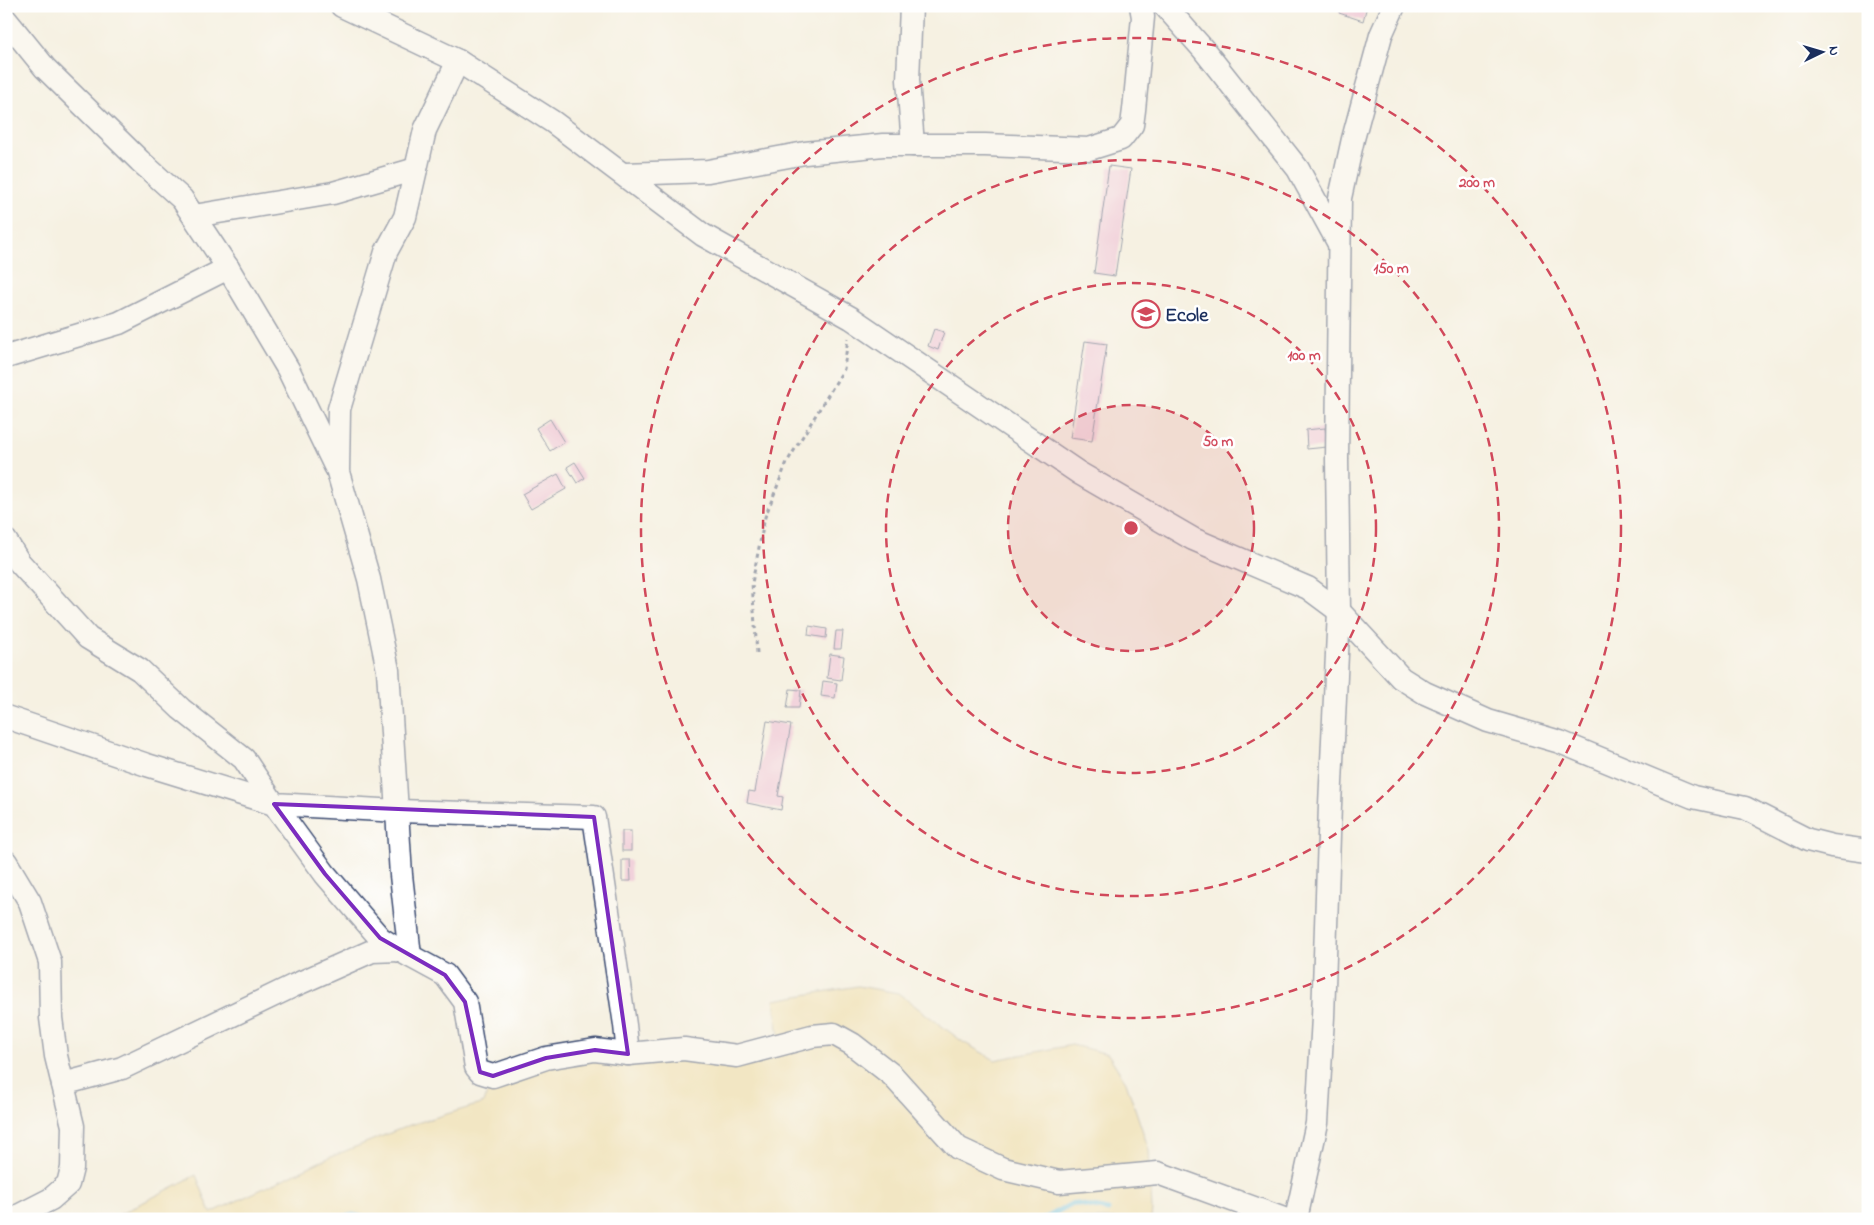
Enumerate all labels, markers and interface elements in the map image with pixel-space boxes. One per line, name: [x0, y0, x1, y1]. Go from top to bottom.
north arrow: [1796, 28, 1846, 78]
text: N: [1823, 45, 1844, 57]
text: 200 m: [1458, 172, 1495, 194]
text: 150 m: [1373, 258, 1409, 280]
school or university icon: Ecole: [1131, 299, 1161, 329]
place label: Ecole: [1165, 302, 1209, 331]
text: 100 m: [1287, 345, 1321, 367]
text: 50 m: [1203, 431, 1234, 453]
centre of rings: [1122, 519, 1140, 537]

